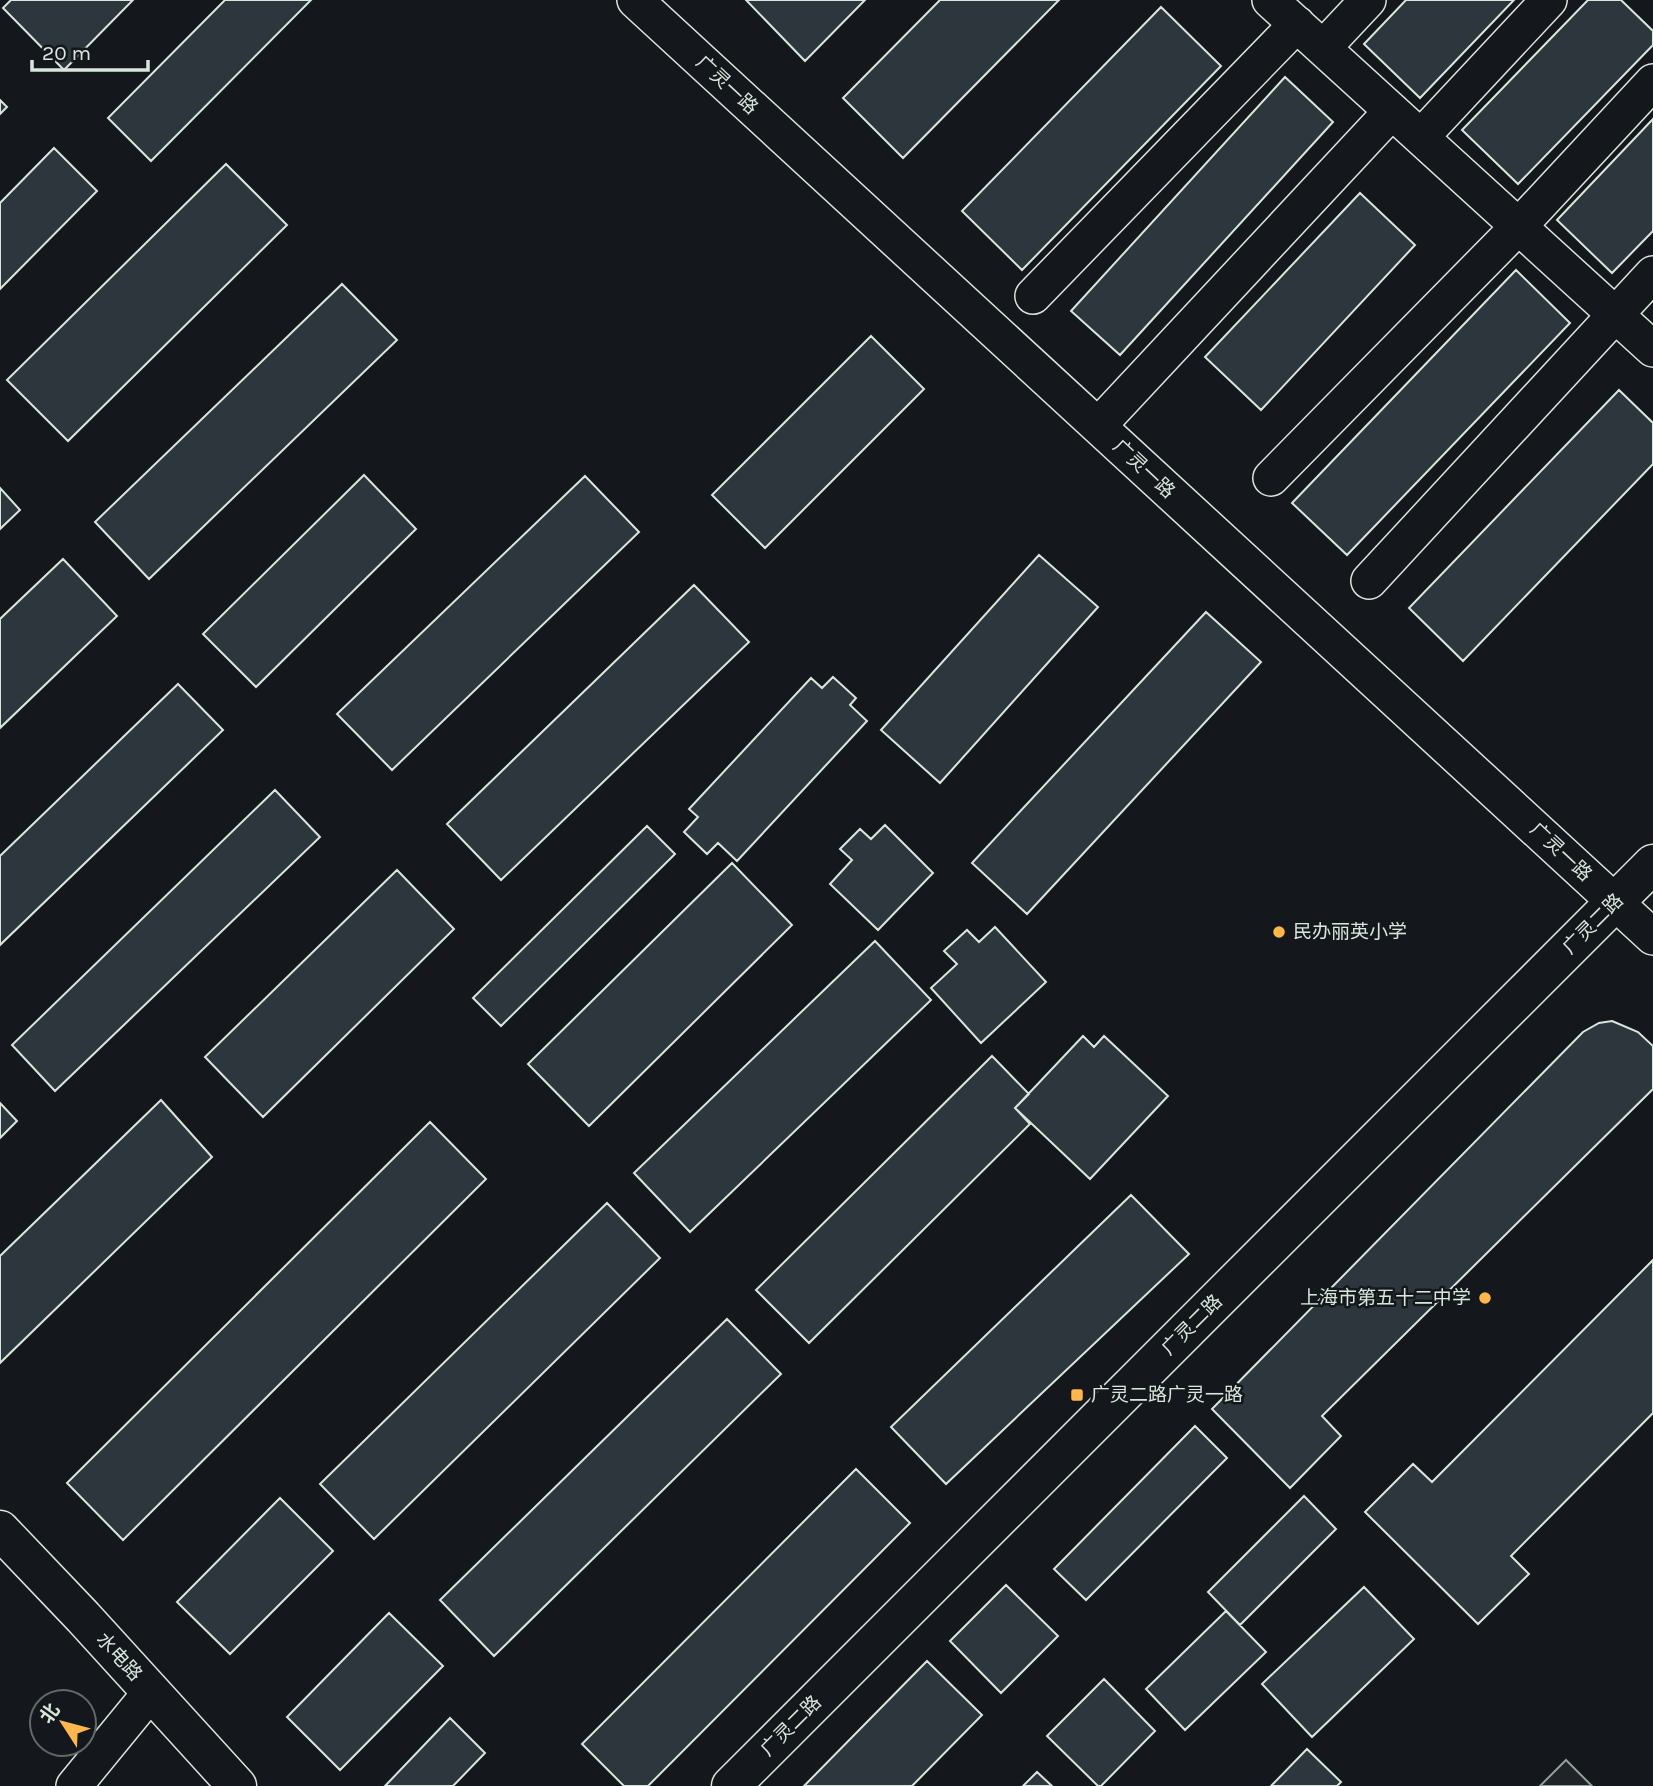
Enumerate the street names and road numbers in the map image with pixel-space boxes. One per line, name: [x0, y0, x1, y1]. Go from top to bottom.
street label: 广灵一路: [692, 51, 762, 119]
street label: 广灵一路: [1109, 435, 1179, 503]
street label: 广灵一路: [1526, 818, 1596, 886]
street label: 广灵二路: [1558, 889, 1628, 959]
street label: 广灵二路: [1157, 1290, 1227, 1360]
street label: 水电路: [92, 1628, 146, 1686]
street label: 广灵二路: [756, 1691, 826, 1761]

